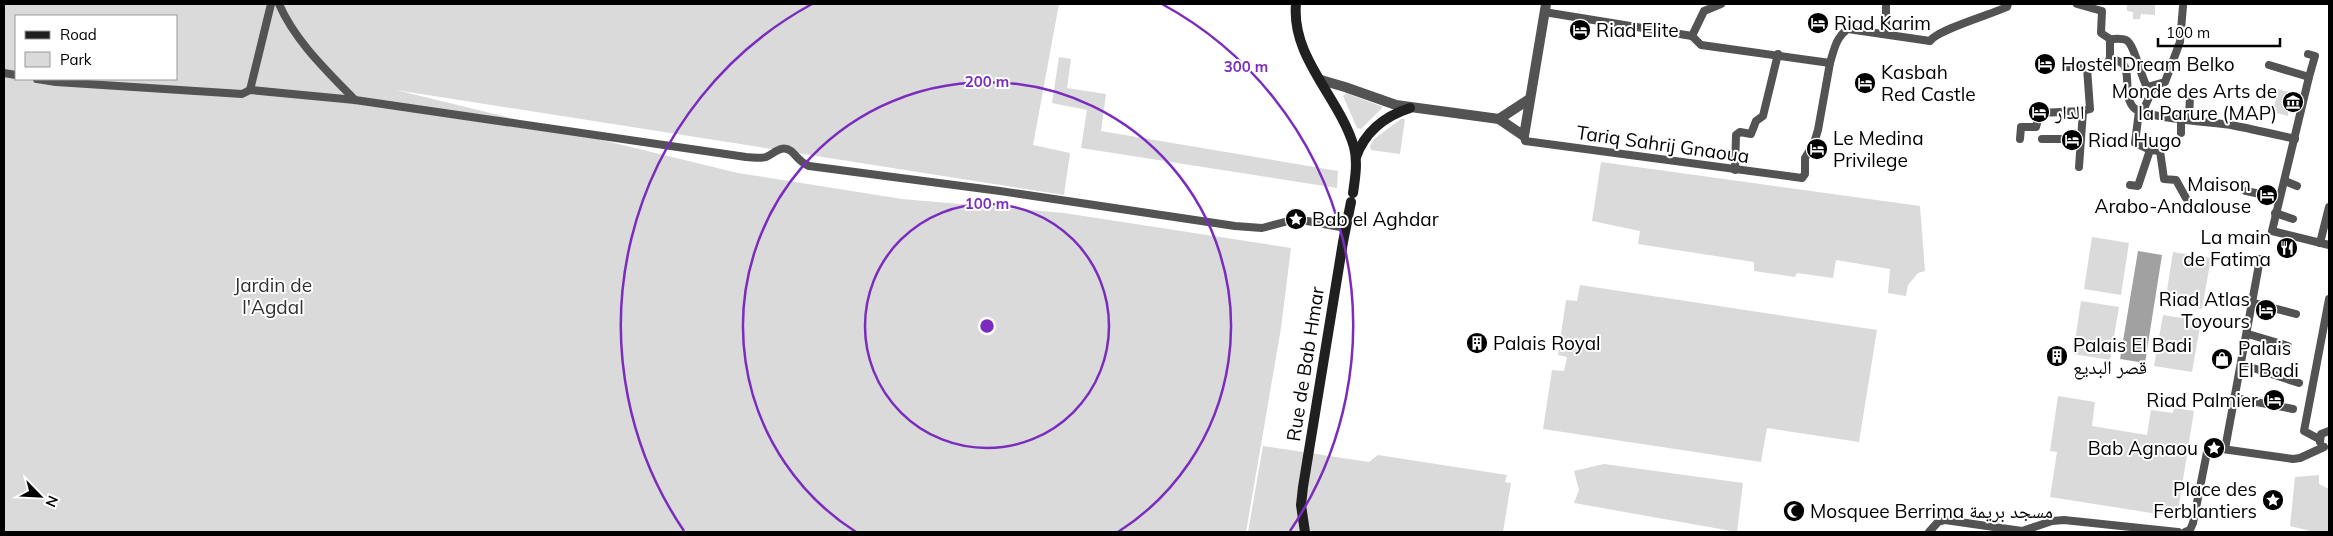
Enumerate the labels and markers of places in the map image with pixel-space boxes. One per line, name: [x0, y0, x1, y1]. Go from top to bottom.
hotel icon: Riad Karim: [1806, 11, 1830, 35]
place label: Riad Karim: [1834, 11, 1931, 35]
hotel icon: Riad Elite: [1568, 18, 1592, 42]
place label: Riad Elite: [1596, 18, 1679, 42]
hotel icon: Hostel Dream Belko: [2033, 52, 2057, 76]
place label: Hostel Dream Belko: [2061, 52, 2235, 76]
place label: Kasbah Red Castle: [1881, 60, 1976, 106]
hotel icon: Kasbah Red Castle: [1853, 71, 1877, 95]
place label: Monde des Arts de la Parure (MAP): [2112, 79, 2277, 125]
museum icon: Monde des Arts de la Parure (MAP): [2281, 90, 2305, 114]
hotel icon: الدار: [2027, 100, 2051, 124]
place label: الدار: [2054, 100, 2084, 124]
place label: Le Medina Privilege: [1833, 126, 1924, 172]
hotel icon: Riad Hugo: [2060, 128, 2084, 152]
place label: Riad Hugo: [2088, 128, 2181, 152]
hotel icon: Le Medina Privilege: [1805, 137, 1829, 161]
place label: Maison Arabo-Andalouse: [2095, 172, 2251, 218]
hotel icon: Maison Arabo-Andalouse: [2255, 183, 2279, 207]
place icon: Bab el Aghdar: [1284, 207, 1308, 231]
place label: Bab el Aghdar: [1312, 207, 1439, 231]
place label: La main de Fatima: [2183, 225, 2271, 271]
restaurant icon: La main de Fatima: [2275, 236, 2299, 260]
place label: Riad Atlas Toyours: [2159, 287, 2250, 333]
hotel icon: Riad Atlas Toyours: [2254, 298, 2278, 322]
centre of rings: [978, 317, 996, 335]
building icon: Palais Royal: [1465, 331, 1489, 355]
place label: Palais Royal: [1493, 331, 1601, 355]
place label: Palais El Badi قصر البديع: [2073, 333, 2192, 380]
place label: Palais El Badi: [2238, 336, 2299, 382]
building icon: Palais El Badi قصر البديع: [2045, 344, 2069, 368]
shop icon: Palais El Badi: [2210, 347, 2234, 371]
place label: Riad Palmier: [2146, 388, 2258, 412]
hotel icon: Riad Palmier: [2262, 388, 2286, 412]
place label: Bab Agnaou: [2088, 436, 2198, 460]
place icon: Bab Agnaou: [2202, 436, 2226, 460]
place label: Place des Ferblantiers: [2153, 477, 2257, 523]
place icon: Place des Ferblantiers: [2261, 488, 2285, 512]
mosque icon: Mosquee Berrima مسجد بريمة: [1782, 499, 1806, 523]
place label: Mosquee Berrima مسجد بريمة: [1810, 499, 2053, 523]

